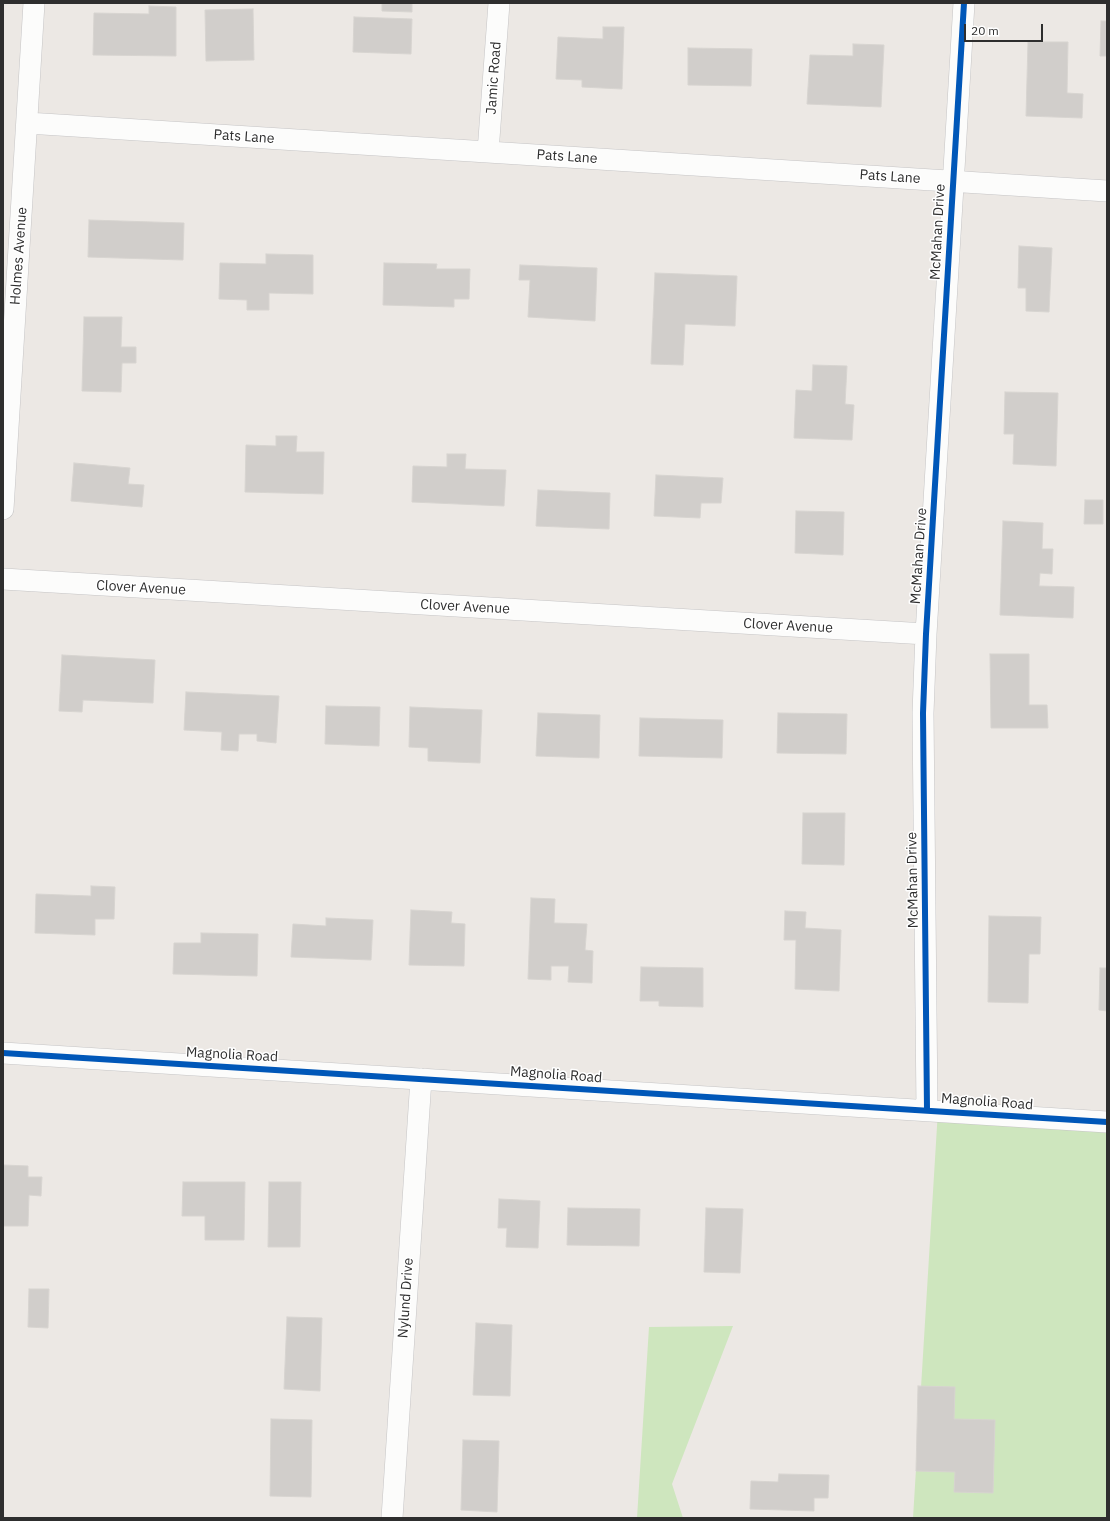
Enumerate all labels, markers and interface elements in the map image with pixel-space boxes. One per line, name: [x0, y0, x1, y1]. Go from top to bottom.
scale bar: [966, 16, 1045, 42]
text: 20 m: [971, 23, 999, 38]
street label: Jamic Road: [483, 41, 505, 115]
street label: Pats Lane: [213, 126, 275, 148]
street label: Pats Lane: [536, 146, 598, 168]
street label: Pats Lane: [859, 166, 921, 188]
street label: McMahan Drive: [927, 183, 949, 281]
street label: Holmes Avenue: [7, 206, 31, 306]
street label: McMahan Drive: [907, 507, 931, 605]
street label: Clover Avenue: [96, 577, 186, 599]
street label: Clover Avenue: [420, 596, 510, 618]
street label: Clover Avenue: [743, 615, 833, 637]
street label: McMahan Drive: [904, 832, 922, 928]
street label: Magnolia Road: [185, 1044, 279, 1066]
street label: Magnolia Road: [509, 1063, 603, 1087]
street label: Magnolia Road: [940, 1090, 1034, 1114]
street label: Nylund Drive: [395, 1257, 417, 1339]

